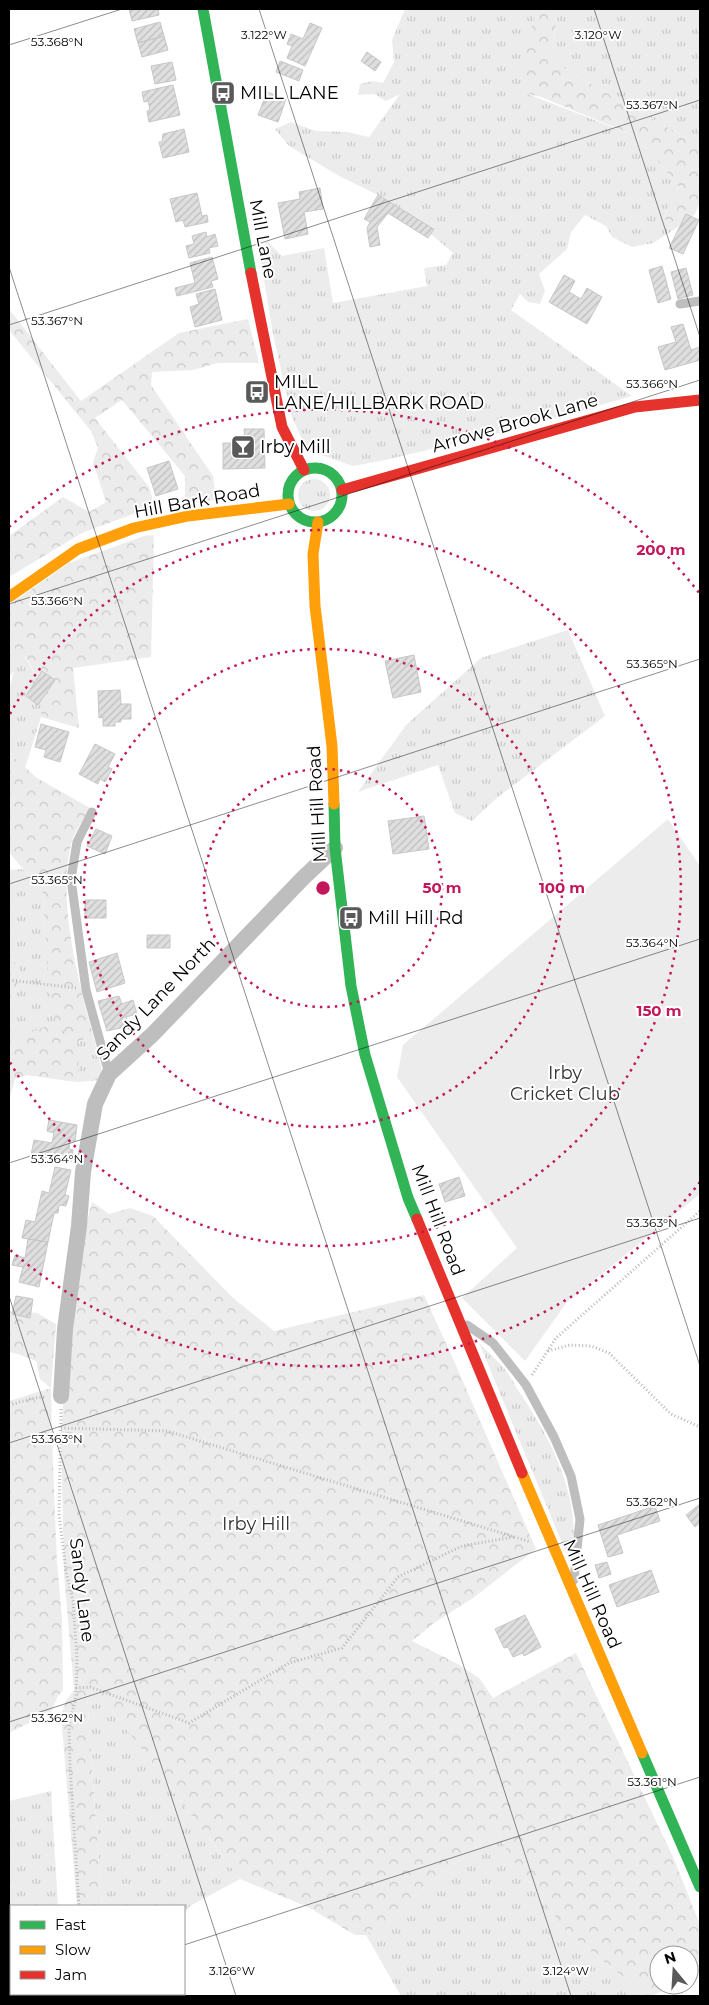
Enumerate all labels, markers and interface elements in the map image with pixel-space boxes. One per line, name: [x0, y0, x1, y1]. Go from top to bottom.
text: 3.122°W: [241, 27, 287, 42]
text: 3.120°W: [575, 27, 621, 42]
text: 53.368°N: [31, 34, 83, 49]
bus stop icon: MILL LANE: [210, 80, 236, 106]
place label: MILL LANE: [240, 82, 339, 104]
text: 53.367°N: [626, 97, 678, 112]
street label: Mill Lane: [245, 197, 282, 281]
text: 53.367°N: [31, 313, 83, 328]
place label: MILL LANE/HILLBARK ROAD: [274, 371, 484, 414]
text: 53.366°N: [626, 376, 678, 391]
bus stop icon: MILL LANE/HILLBARK ROAD: [244, 379, 270, 405]
street label: Arrowe Brook Lane: [429, 389, 601, 457]
bar icon: Irby Mill: [230, 434, 256, 460]
place label: Irby Mill: [260, 436, 331, 458]
street label: Hill Bark Road: [132, 479, 262, 523]
text: 200 m: [636, 540, 686, 559]
text: 53.366°N: [31, 593, 83, 608]
text: 53.365°N: [626, 656, 678, 671]
street label: Mill Hill Road: [303, 745, 331, 863]
text: 53.365°N: [31, 872, 83, 887]
text: 50 m: [422, 878, 462, 897]
text: 100 m: [539, 878, 585, 897]
centre of rings: [314, 879, 332, 897]
bus stop icon: Mill Hill Rd: [338, 905, 364, 931]
place label: Mill Hill Rd: [368, 907, 464, 929]
street label: Sandy Lane North: [92, 933, 220, 1065]
text: 53.364°N: [626, 935, 678, 950]
text: 150 m: [637, 1001, 681, 1020]
park label: Irby Cricket Club: [510, 1062, 620, 1105]
text: 53.364°N: [31, 1151, 83, 1166]
street label: Mill Hill Road: [407, 1161, 469, 1279]
text: 53.363°N: [626, 1215, 678, 1230]
text: 53.363°N: [31, 1431, 83, 1446]
text: 53.362°N: [626, 1494, 678, 1509]
park label: Irby Hill: [222, 1513, 290, 1535]
street label: Mill Hill Road: [558, 1536, 626, 1652]
street label: Sandy Lane: [65, 1537, 99, 1643]
text: 53.362°N: [31, 1710, 83, 1725]
text: 53.361°N: [627, 1774, 677, 1789]
legend: [10, 1905, 185, 1995]
text: Fast: [55, 1915, 86, 1934]
text: Slow: [55, 1940, 91, 1959]
north arrow: [649, 1945, 699, 1995]
text: N: [662, 1947, 678, 1968]
text: 3.126°W: [209, 1963, 255, 1978]
text: 3.124°W: [543, 1963, 589, 1978]
text: Jam: [54, 1965, 87, 1984]

